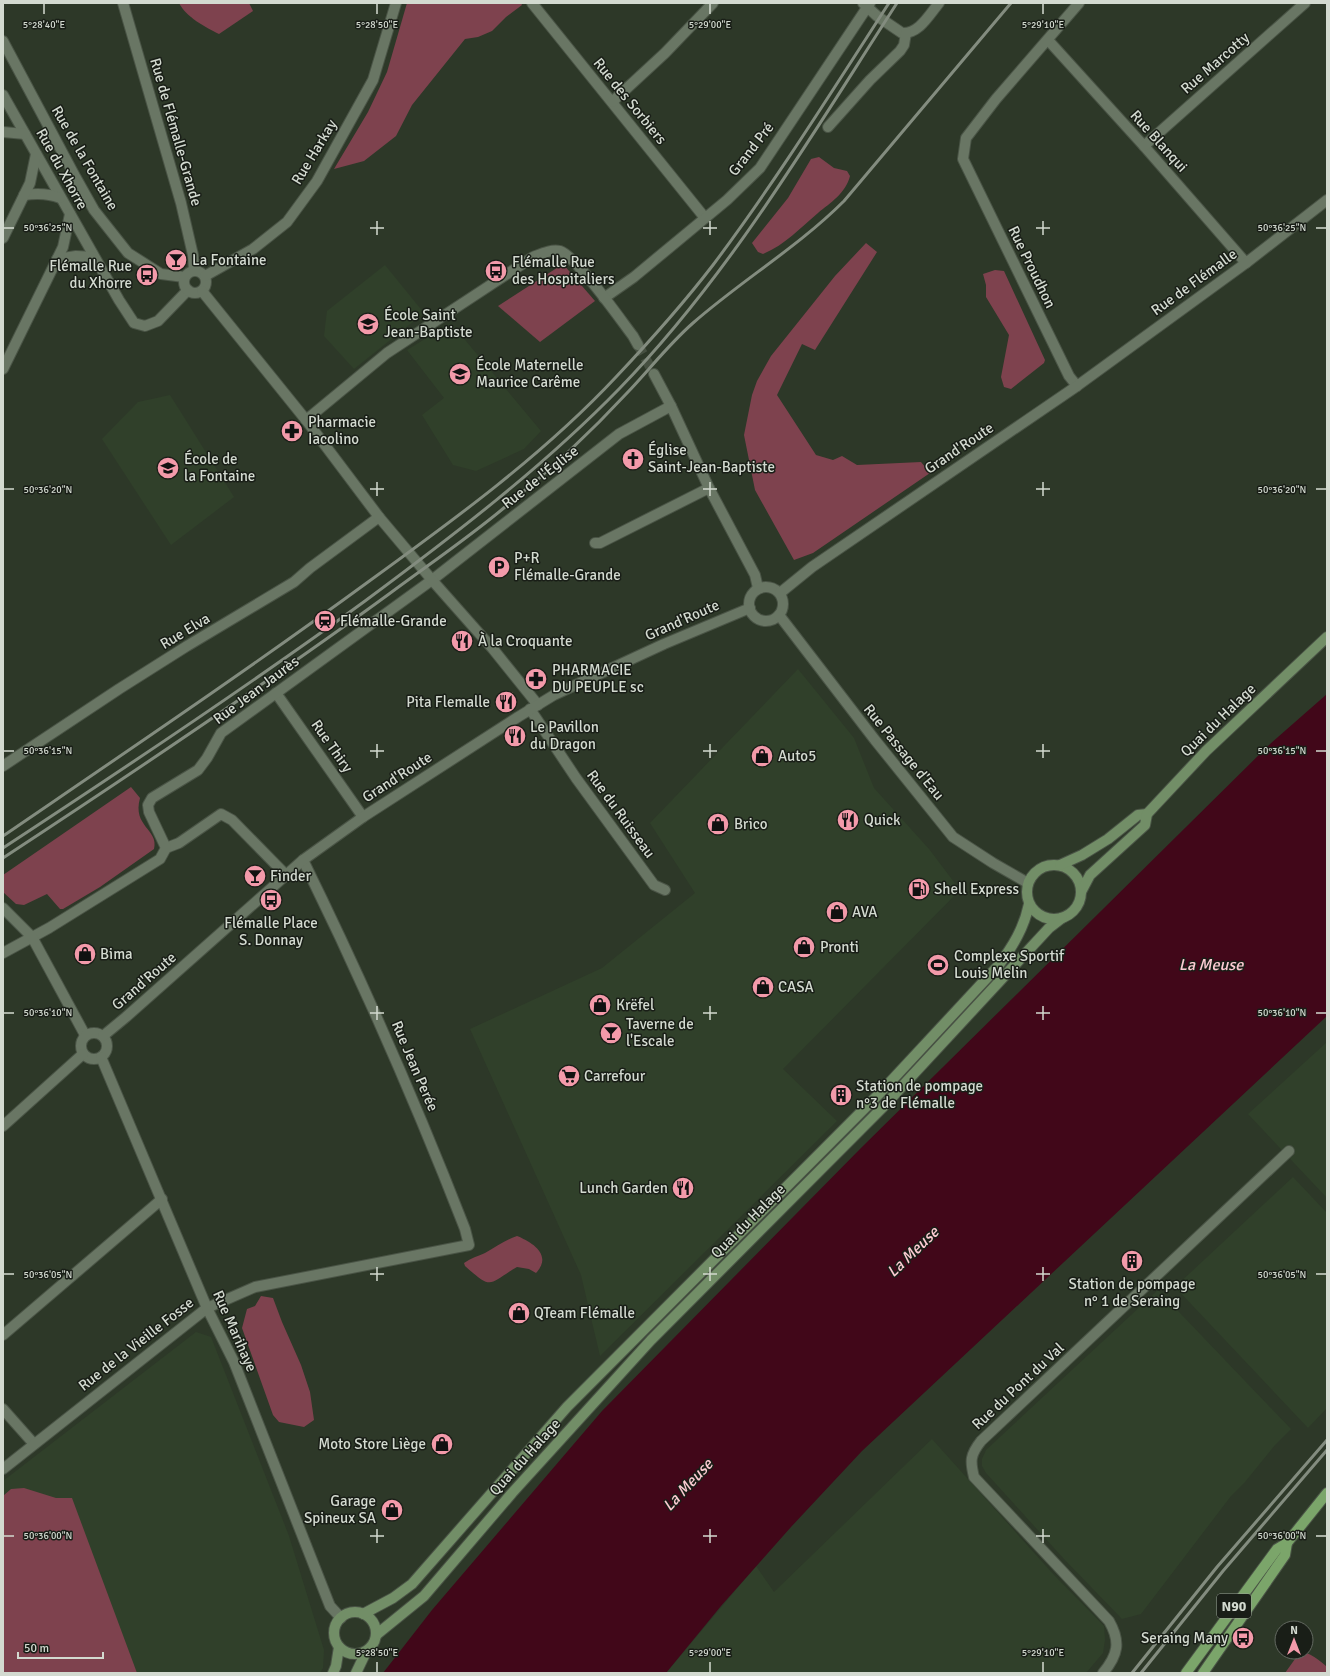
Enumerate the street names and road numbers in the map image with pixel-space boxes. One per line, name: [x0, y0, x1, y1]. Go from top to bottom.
street label: Rue Marcotty: [1177, 28, 1253, 98]
street label: Rue des Sorbiers: [590, 54, 671, 148]
street label: Rue de Flémalle-Grande: [146, 56, 206, 208]
street label: Rue de la Fontaine: [48, 103, 122, 213]
street label: Rue Blanqui: [1127, 106, 1191, 176]
street label: Rue Harkay: [288, 116, 340, 188]
street label: Grand Pré: [724, 119, 778, 179]
street label: Rue du Xhorre: [32, 125, 92, 213]
street label: Rue Proudhon: [1004, 223, 1060, 311]
street label: Rue de Flémalle: [1148, 245, 1240, 319]
street label: Grand'Route: [921, 418, 997, 478]
street label: Rue de l'Église: [498, 441, 582, 512]
street label: Grand'Route: [642, 596, 722, 644]
street label: Rue Elva: [157, 609, 213, 653]
street label: Rue Jean Jaurès: [210, 652, 303, 728]
street label: Quai du Halage: [1177, 680, 1259, 760]
street label: Rue Passage d'Eau: [860, 700, 948, 804]
street label: Rue Thiry: [307, 716, 357, 776]
street label: Grand'Route: [359, 748, 435, 806]
street label: Rue du Ruisseau: [583, 766, 659, 862]
street label: Grand'Route: [108, 948, 180, 1014]
street label: Rue Jean Perée: [388, 1018, 442, 1114]
street label: Quai du Halage: [707, 1180, 789, 1262]
street label: Rue Marihaye: [209, 1288, 261, 1374]
street label: Rue de la Vieille Fosse: [75, 1293, 197, 1395]
street label: Rue du Pont du Val: [968, 1339, 1068, 1433]
street label: Quai du Halage: [486, 1415, 564, 1499]
road number: N90: [1217, 1594, 1251, 1618]

